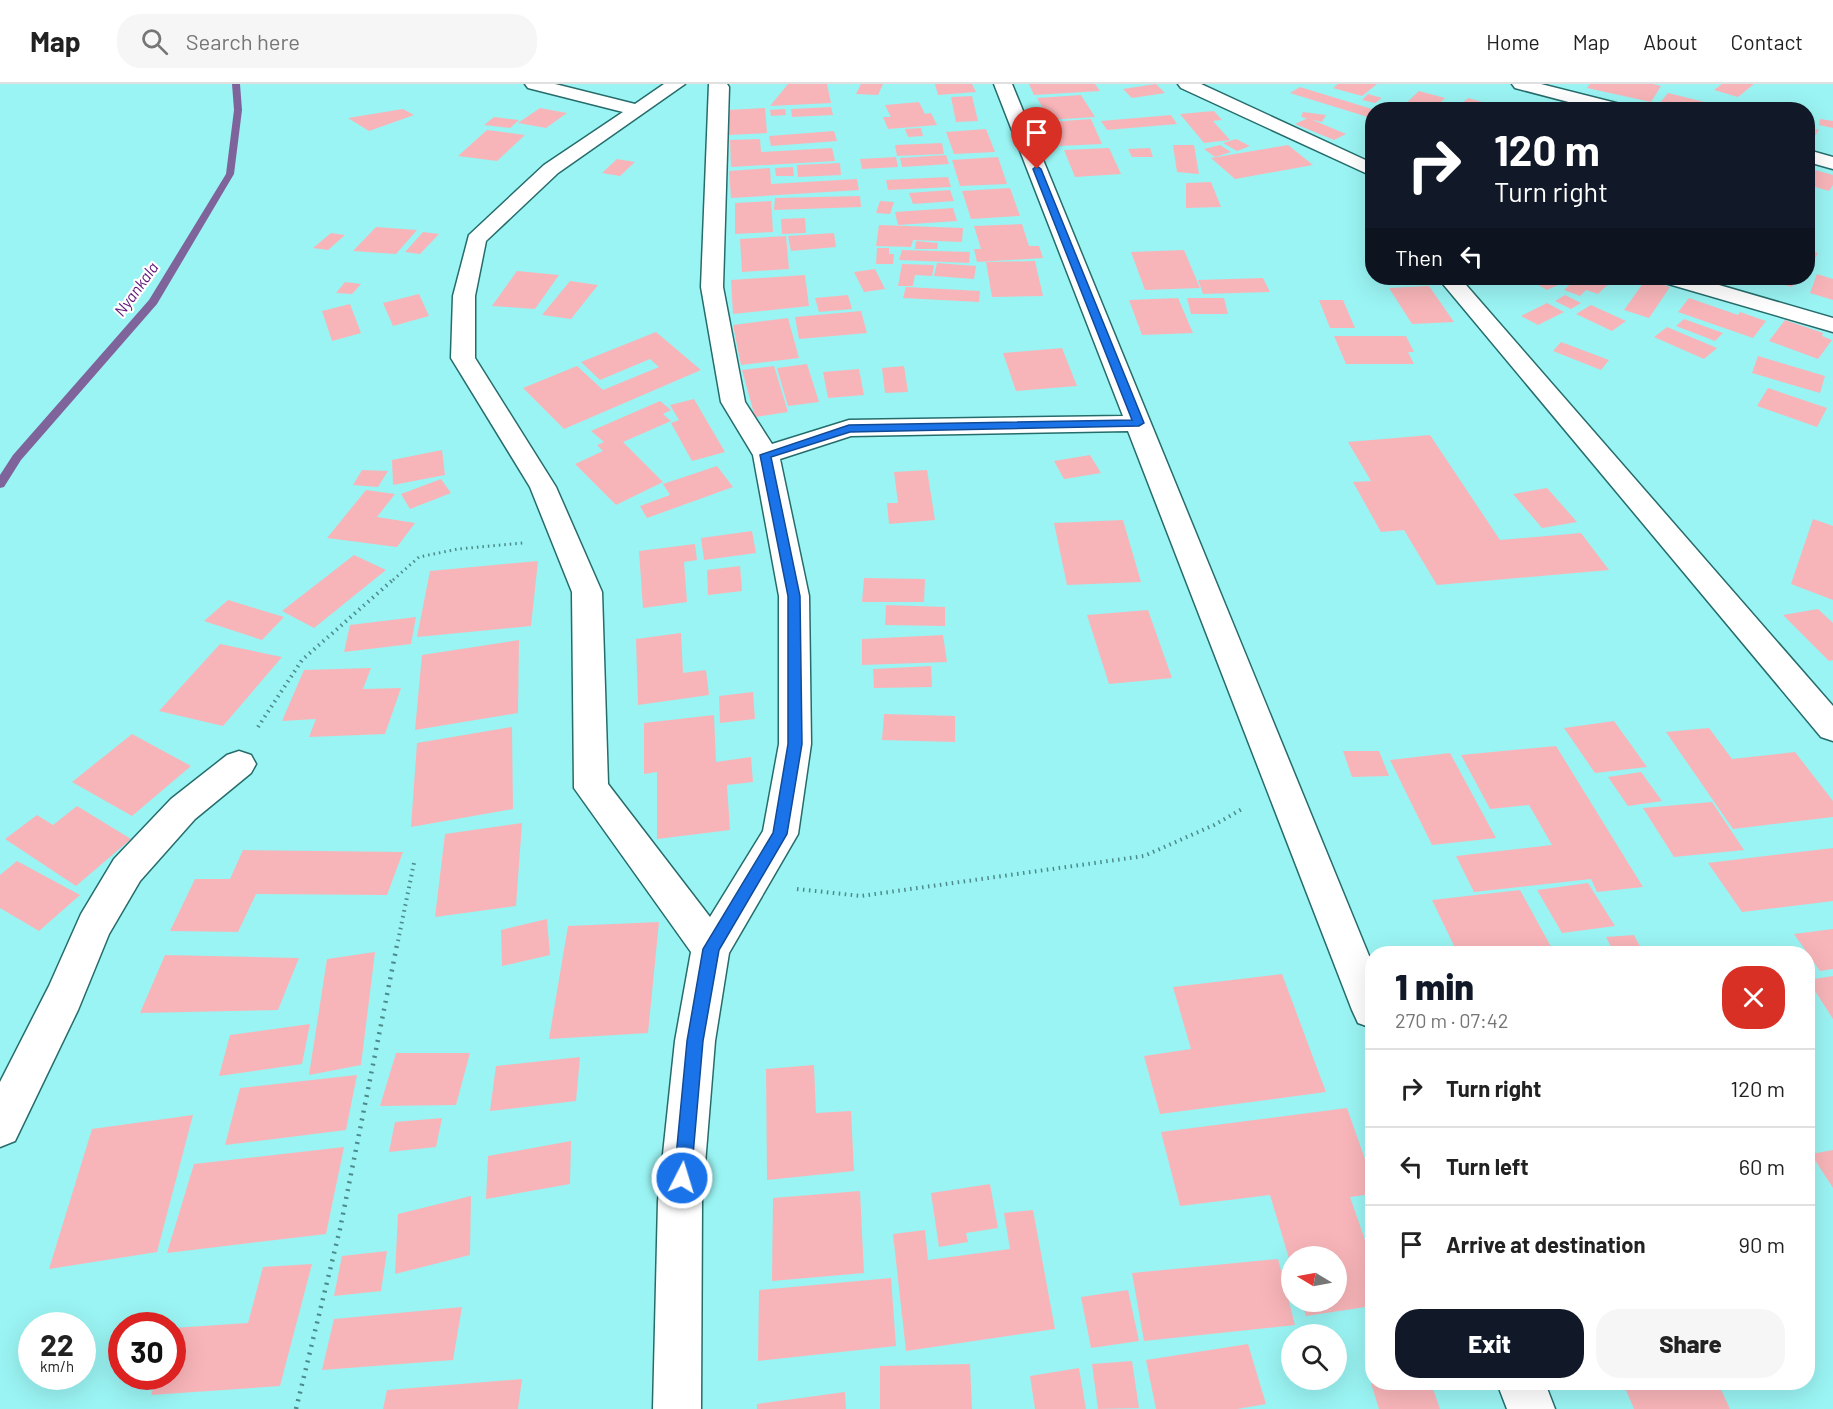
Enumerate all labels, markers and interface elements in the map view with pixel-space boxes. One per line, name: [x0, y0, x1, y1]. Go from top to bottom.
search box: [117, 14, 537, 68]
text: Map: [30, 24, 81, 58]
icon: search: [138, 25, 171, 58]
text: Search here: [186, 28, 300, 54]
text: Home: [1486, 29, 1540, 54]
text: Map: [1573, 29, 1610, 54]
text: About: [1643, 29, 1698, 54]
text: Contact: [1731, 29, 1803, 54]
pin: [1011, 107, 1062, 169]
icon: arrive: [1020, 116, 1053, 149]
text: 120 m: [1494, 124, 1600, 174]
icon: right: [1395, 126, 1473, 204]
text: Turn right: [1494, 175, 1608, 207]
icon: left: [1455, 240, 1488, 273]
text: Then: [1395, 244, 1443, 270]
water label: Nyankala: [110, 258, 162, 319]
text: 1 min: [1395, 964, 1474, 1007]
button: close: [1722, 966, 1785, 1029]
text: 270 m · 07:42: [1395, 1008, 1509, 1032]
icon: right: [1395, 1072, 1428, 1105]
text: Turn right: [1446, 1075, 1541, 1101]
text: 120 m: [1730, 1075, 1785, 1101]
position arrow: [650, 1146, 714, 1210]
icon: left: [1395, 1150, 1428, 1183]
text: Turn left: [1446, 1153, 1529, 1179]
text: 60 m: [1739, 1153, 1785, 1179]
icon: arrive: [1395, 1228, 1428, 1261]
text: Arrive at destination: [1446, 1231, 1645, 1257]
text: 90 m: [1739, 1231, 1785, 1257]
north arrow: [1281, 1246, 1347, 1312]
map controls: [1281, 1246, 1347, 1390]
button: Exit: [1395, 1309, 1584, 1378]
button: Share: [1596, 1309, 1785, 1378]
speed limit sign: 30: [108, 1312, 186, 1390]
button: search: [1281, 1324, 1347, 1390]
text: 22: [40, 1326, 74, 1362]
text: km/h: [40, 1357, 74, 1375]

